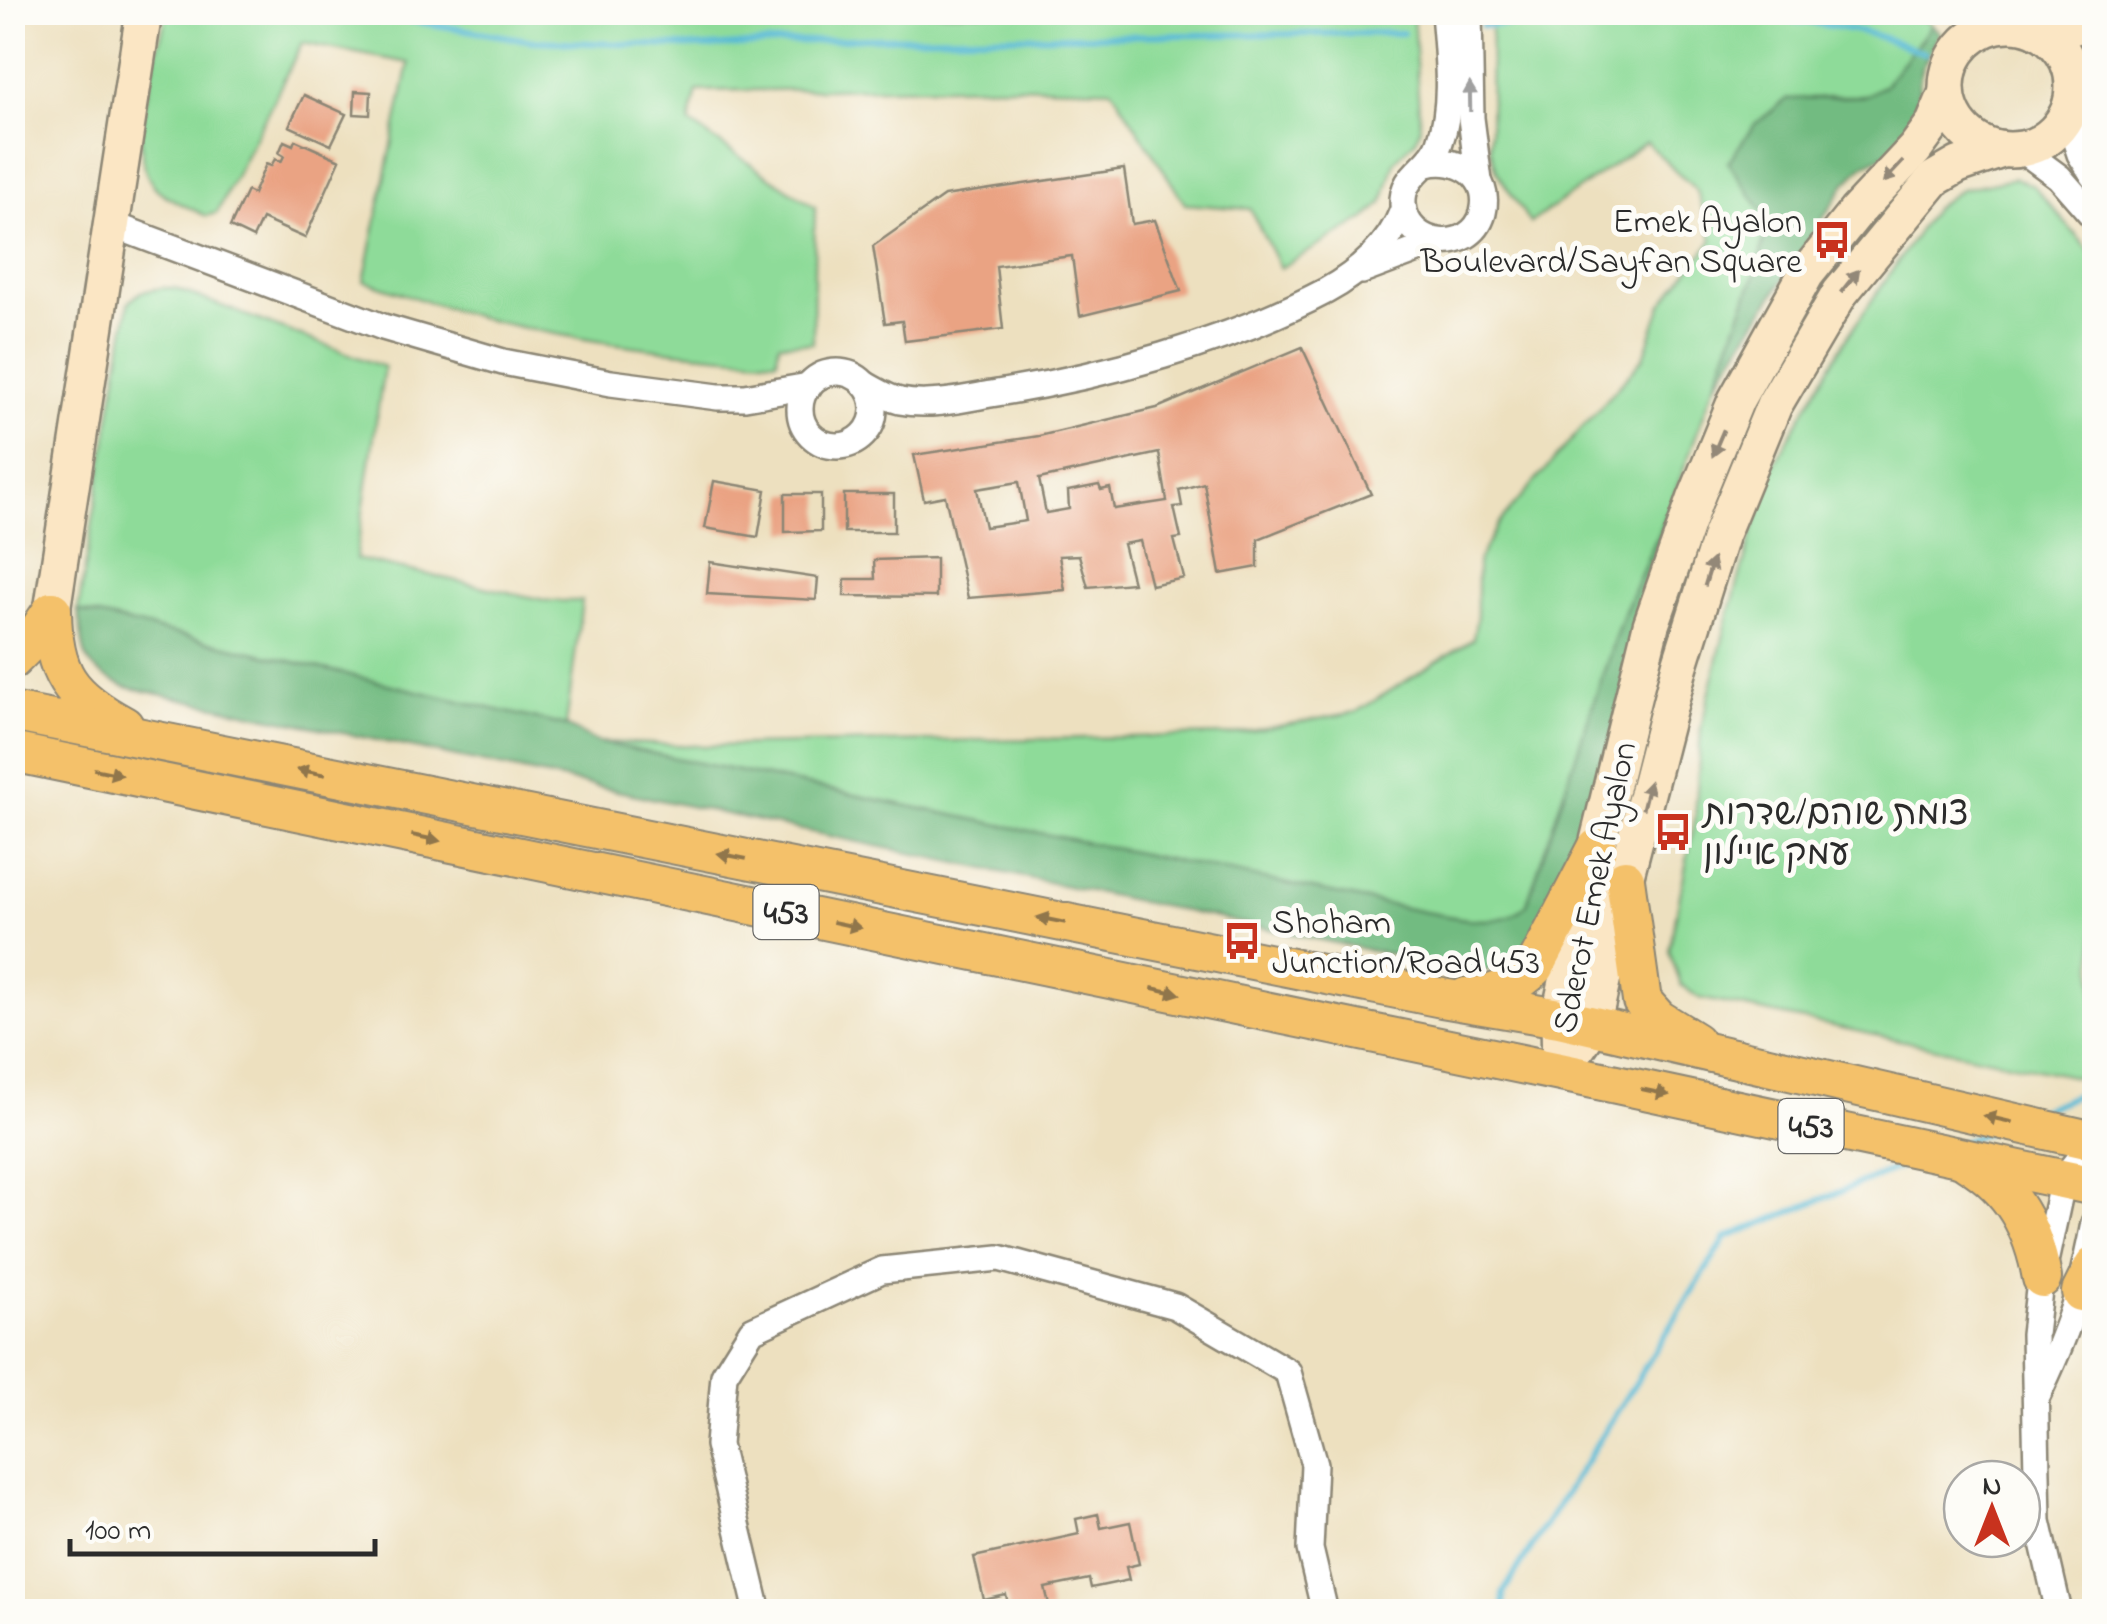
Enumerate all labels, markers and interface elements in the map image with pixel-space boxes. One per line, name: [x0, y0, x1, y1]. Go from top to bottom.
one-way arrow: [1462, 81, 1478, 113]
one-way arrow: [1882, 160, 1905, 184]
place label: Emek Ayalon Boulevard/Sayfan Square: [1420, 198, 1802, 289]
bus stop icon: Emek Ayalon Boulevard/Sayfan Square: [1811, 219, 1853, 261]
one-way arrow: [1839, 268, 1860, 294]
one-way arrow: [1710, 429, 1726, 459]
one-way arrow: [1702, 556, 1717, 587]
street label: Sderot Emek Ayalon: [1541, 737, 1652, 1038]
one-way arrow: [295, 763, 326, 779]
one-way arrow: [93, 764, 124, 780]
one-way arrow: [1639, 780, 1655, 811]
place label: צומת שוהם/שדרות עמק איילון: [1701, 790, 1969, 881]
bus stop icon: צומת שוהם/שדרות עמק איילון: [1652, 811, 1694, 853]
one-way arrow: [411, 830, 442, 846]
one-way arrow: [716, 848, 748, 863]
road number: 453: [754, 885, 818, 939]
place label: Shoham Junction/Road 453: [1272, 899, 1540, 990]
one-way arrow: [1035, 911, 1066, 927]
one-way arrow: [832, 917, 863, 933]
bus stop icon: Shoham Junction/Road 453: [1221, 920, 1263, 962]
one-way arrow: [1150, 983, 1181, 999]
one-way arrow: [1640, 1085, 1671, 1101]
road number: 453: [1778, 1099, 1844, 1153]
one-way arrow: [1982, 1111, 2013, 1127]
north arrow: [1942, 1459, 2042, 1559]
text: N: [1983, 1467, 2001, 1508]
scale bar: [70, 1494, 375, 1556]
text: 100 m: [85, 1510, 151, 1554]

